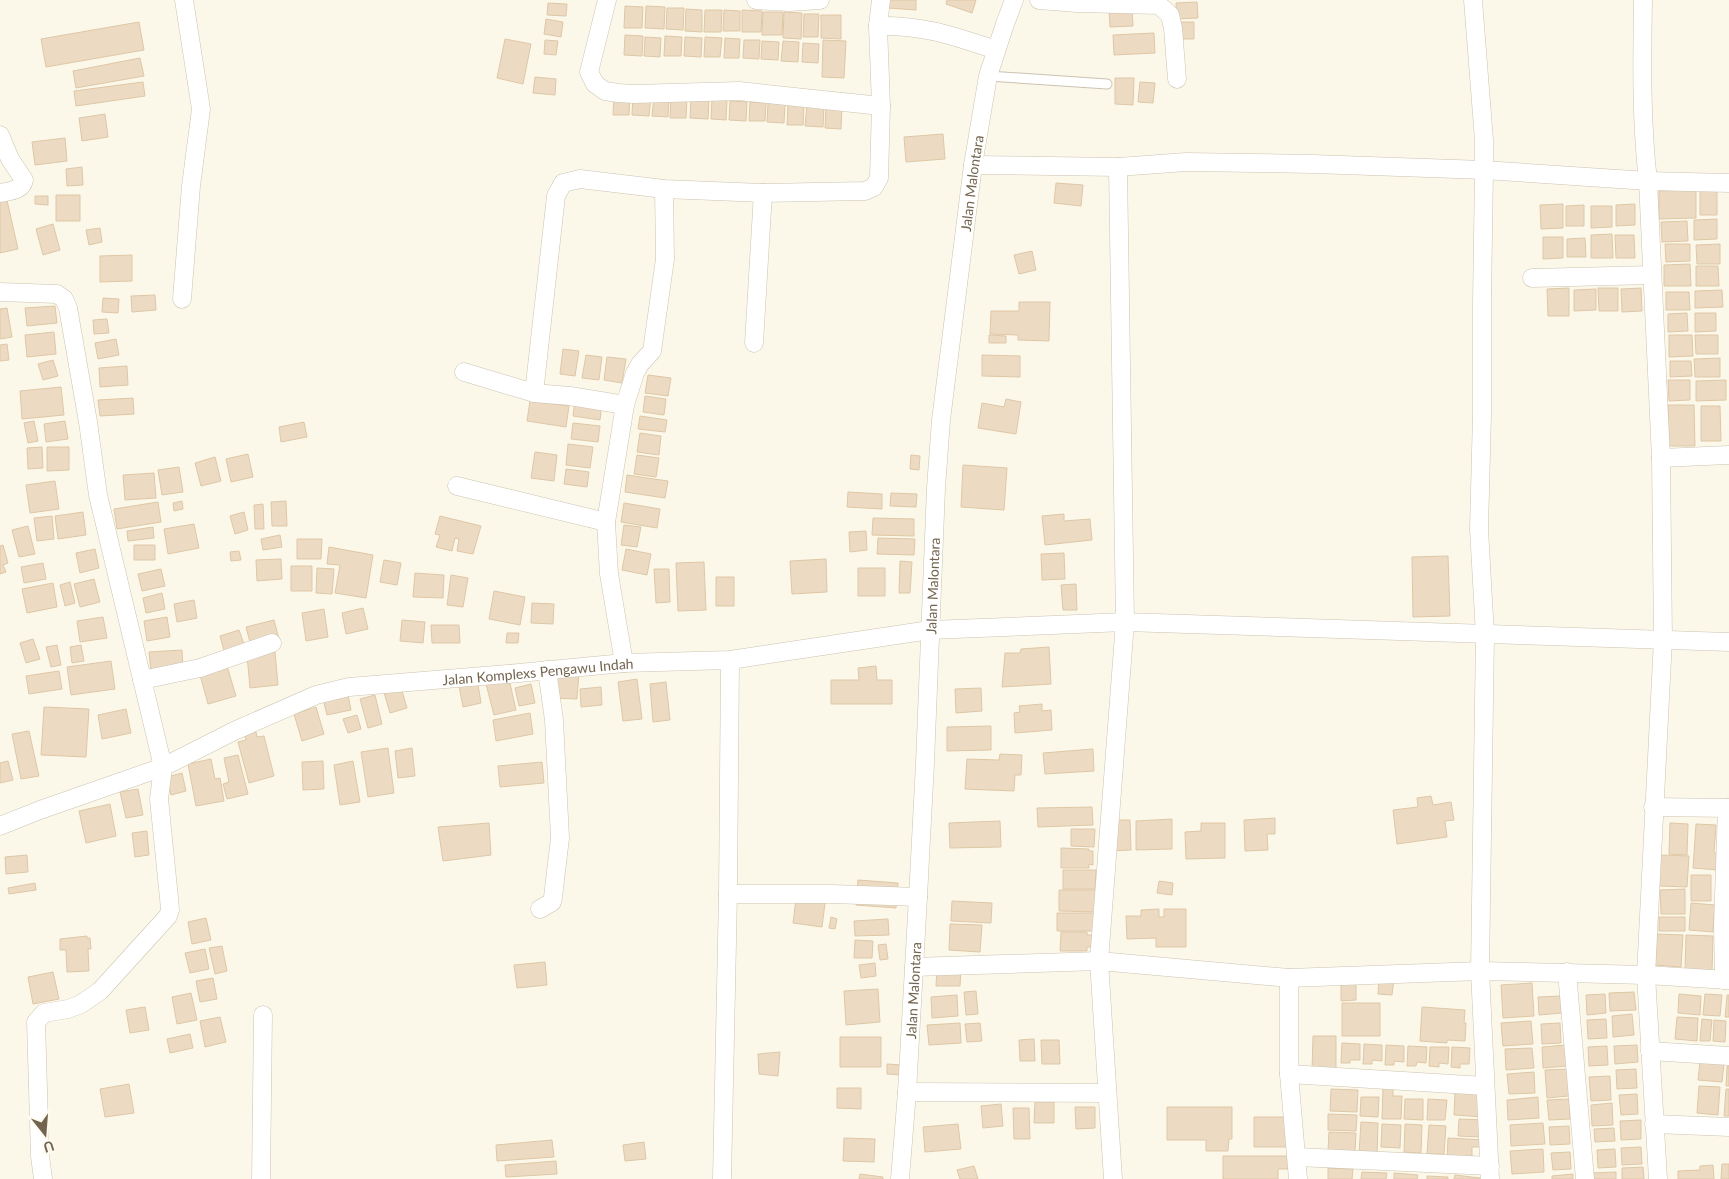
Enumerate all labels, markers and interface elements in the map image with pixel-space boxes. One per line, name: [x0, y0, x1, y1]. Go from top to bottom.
street label: Jalan Malontara: [956, 134, 986, 232]
street label: Jalan Malontara: [922, 537, 943, 635]
street label: Jalan Komplexs Pengawu Indah: [442, 654, 634, 688]
street label: Jalan Malontara: [902, 942, 924, 1039]
north arrow: [20, 1109, 70, 1159]
text: U: [41, 1137, 56, 1157]

